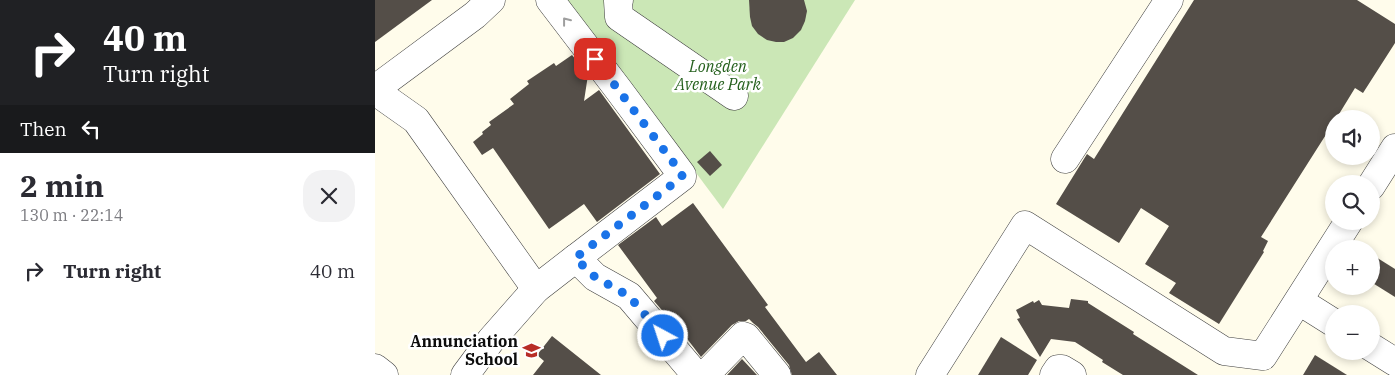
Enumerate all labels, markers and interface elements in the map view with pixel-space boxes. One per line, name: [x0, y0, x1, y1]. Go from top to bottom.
text: 40 m: [103, 15, 187, 61]
one-way arrow: [563, 17, 572, 27]
icon: right: [20, 20, 85, 85]
pin: [574, 38, 616, 80]
icon: arrive: [581, 45, 609, 73]
park label: Longden Avenue Park: [674, 56, 762, 94]
text: Turn right: [103, 59, 210, 88]
map controls: [1325, 110, 1380, 360]
button: sound: [1325, 110, 1380, 165]
icon: left: [77, 115, 105, 143]
text: Then: [20, 117, 67, 141]
text: 2 min: [20, 166, 104, 205]
button: close: [303, 170, 355, 222]
button: search: [1325, 175, 1380, 230]
text: 130 m · 22:14: [20, 205, 123, 225]
button: +: [1325, 240, 1380, 295]
icon: right: [20, 257, 48, 285]
text: Turn right: [63, 259, 161, 283]
text: 40 m: [310, 259, 355, 283]
button: −: [1325, 305, 1380, 360]
position arrow: [636, 309, 688, 361]
place label: Annunciation School: [410, 331, 518, 369]
school or university icon: Annunciation School: [522, 340, 542, 360]

